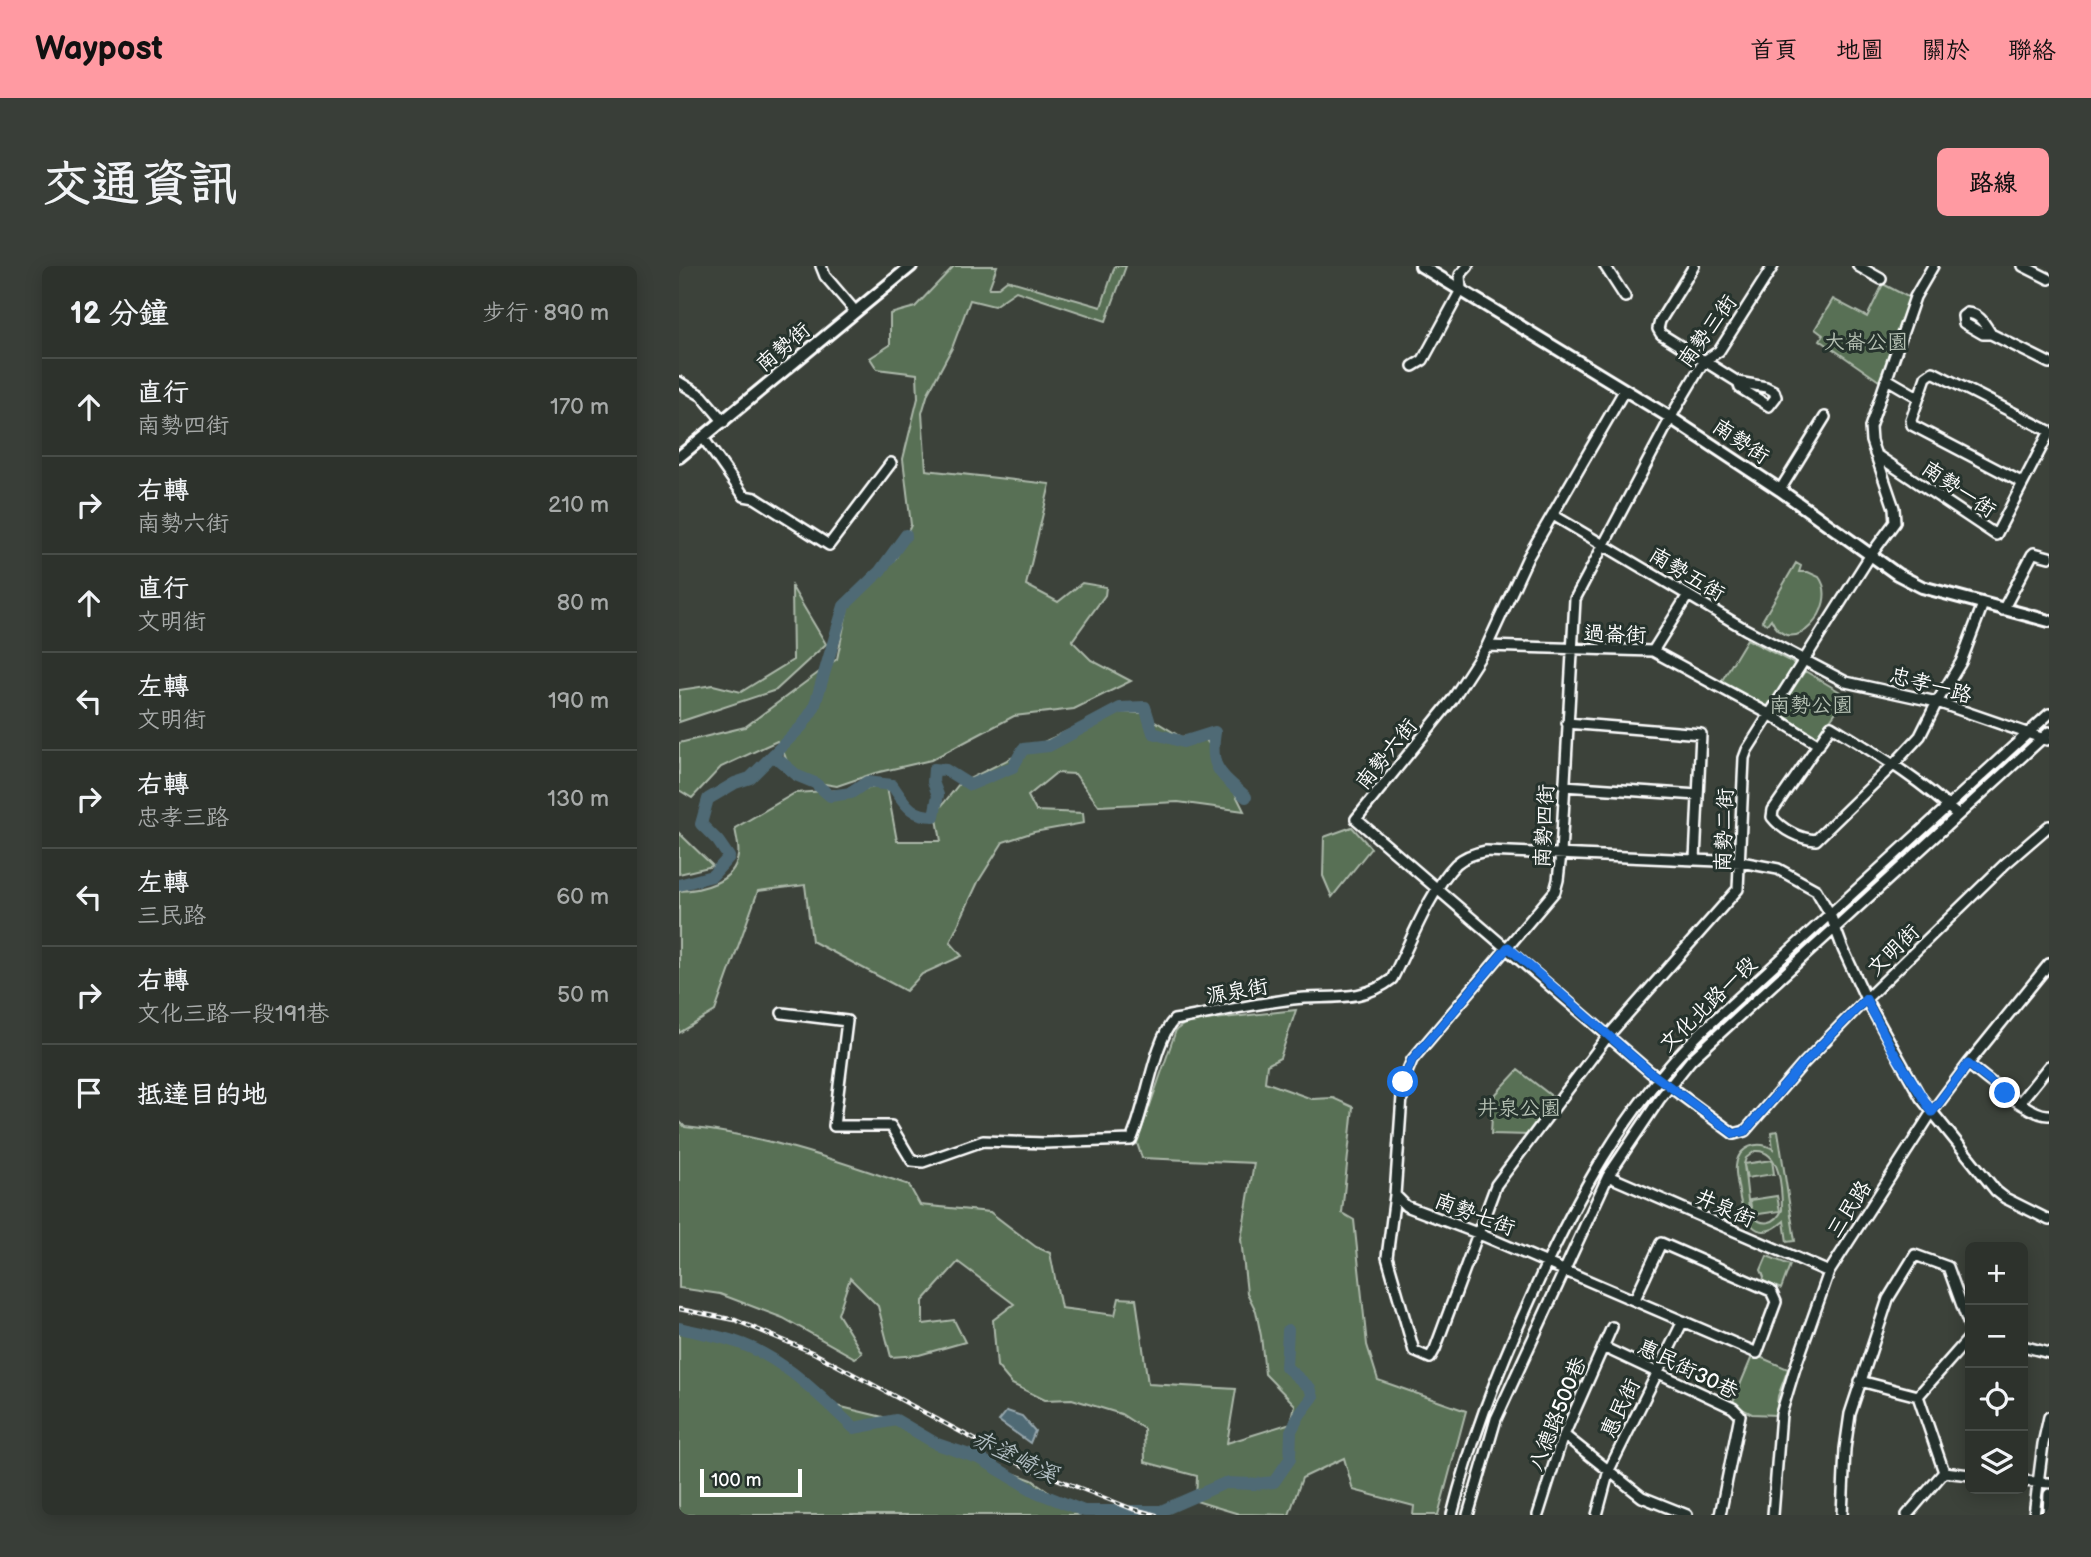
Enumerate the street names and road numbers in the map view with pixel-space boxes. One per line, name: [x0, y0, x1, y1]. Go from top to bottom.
street label: 南勢三街: [1673, 290, 1742, 373]
street label: 南勢街: [751, 318, 815, 377]
street label: 南勢街: [1708, 413, 1774, 469]
street label: 南勢一街: [1917, 456, 2001, 523]
street label: 南勢五街: [1644, 542, 1729, 607]
street label: 過崙街: [1583, 621, 1647, 648]
street label: 忠孝一路: [1887, 663, 1975, 708]
street label: 南勢六街: [1350, 714, 1423, 795]
street label: 南勢四街: [1530, 783, 1559, 869]
street label: 南勢二街: [1711, 788, 1738, 872]
street label: 文明街: [1862, 919, 1925, 981]
street label: 文化北路一段: [1654, 952, 1762, 1057]
street label: 源泉街: [1204, 974, 1270, 1009]
street label: 三民路: [1822, 1176, 1877, 1242]
street label: 井泉街: [1691, 1184, 1759, 1233]
street label: 南勢七街: [1431, 1188, 1519, 1241]
street label: 惠民街30巷: [1633, 1334, 1742, 1405]
street label: 八德路500巷: [1523, 1354, 1592, 1475]
street label: 惠民街: [1595, 1374, 1645, 1442]

